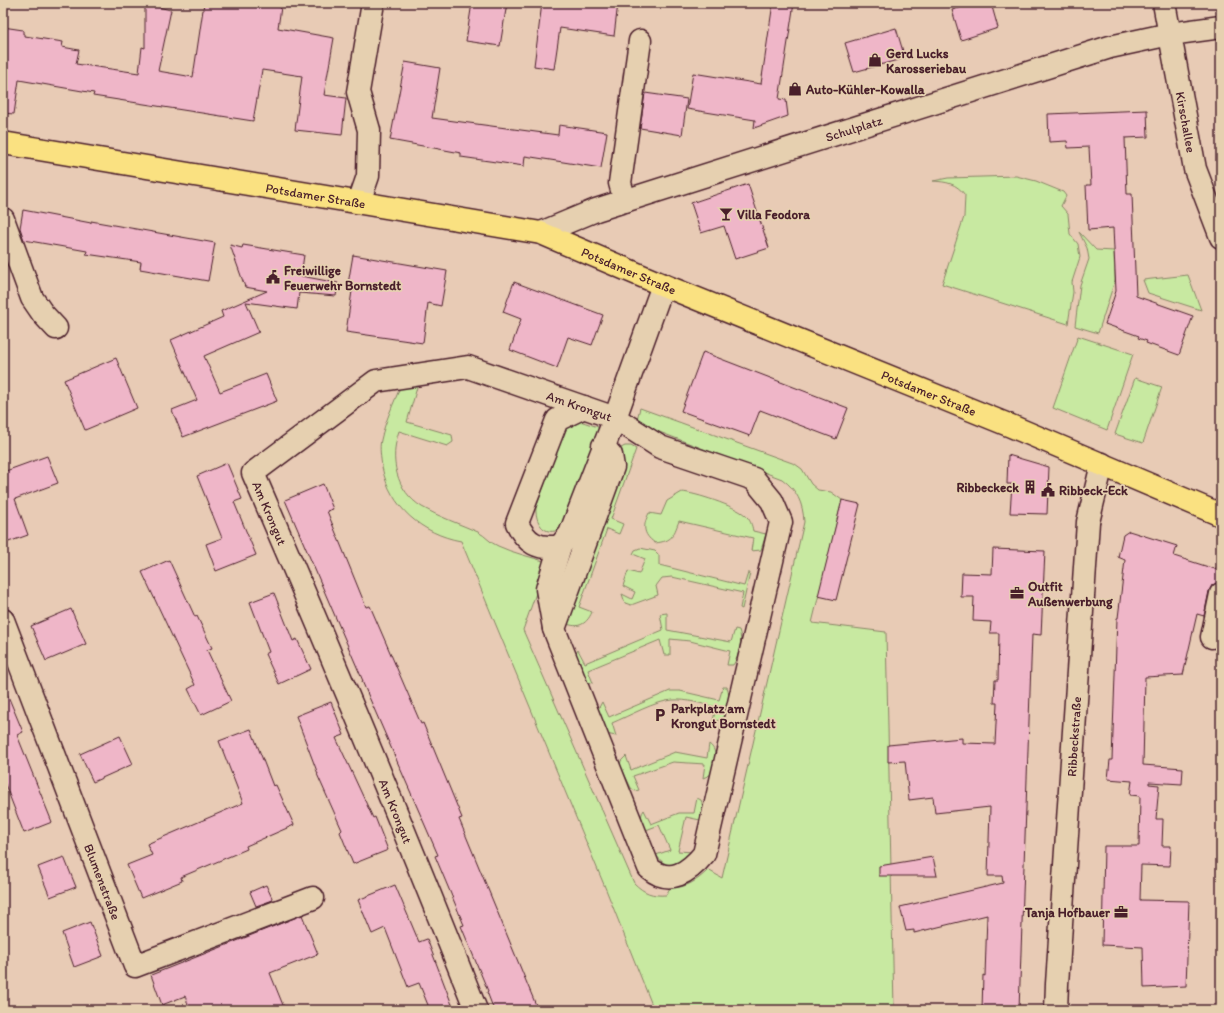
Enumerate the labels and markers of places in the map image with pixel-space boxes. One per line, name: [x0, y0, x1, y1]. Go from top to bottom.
place label: Gerd Lucks Karosseriebau: [886, 46, 967, 76]
shop icon: Gerd Lucks Karosseriebau: [867, 52, 883, 68]
shop icon: Auto-Kühler-Kowalla: [787, 81, 803, 97]
place label: Auto-Kühler-Kowalla: [805, 82, 925, 97]
bar icon: Villa Feodora: [718, 206, 734, 222]
place label: Villa Feodora: [737, 207, 810, 222]
place label: Freiwillige Feuerwehr Bornstedt: [284, 263, 401, 293]
public building icon: Freiwillige Feuerwehr Bornstedt: [265, 269, 281, 285]
building icon: Ribbeckeck: [1022, 479, 1038, 495]
place label: Ribbeckeck: [956, 480, 1019, 495]
public building icon: Ribbeck-Eck: [1040, 482, 1056, 498]
place label: Ribbeck-Eck: [1059, 483, 1128, 498]
place label: Outfit Außenwerbung: [1027, 579, 1113, 610]
office icon: Outfit Außenwerbung: [1009, 585, 1025, 601]
place label: Parkplatz am Krongut Bornstedt: [671, 701, 776, 732]
parking icon: Parkplatz am Krongut Bornstedt: [652, 707, 668, 723]
office icon: Tanja Hofbauer: [1113, 904, 1129, 920]
place label: Tanja Hofbauer: [1024, 905, 1111, 921]

